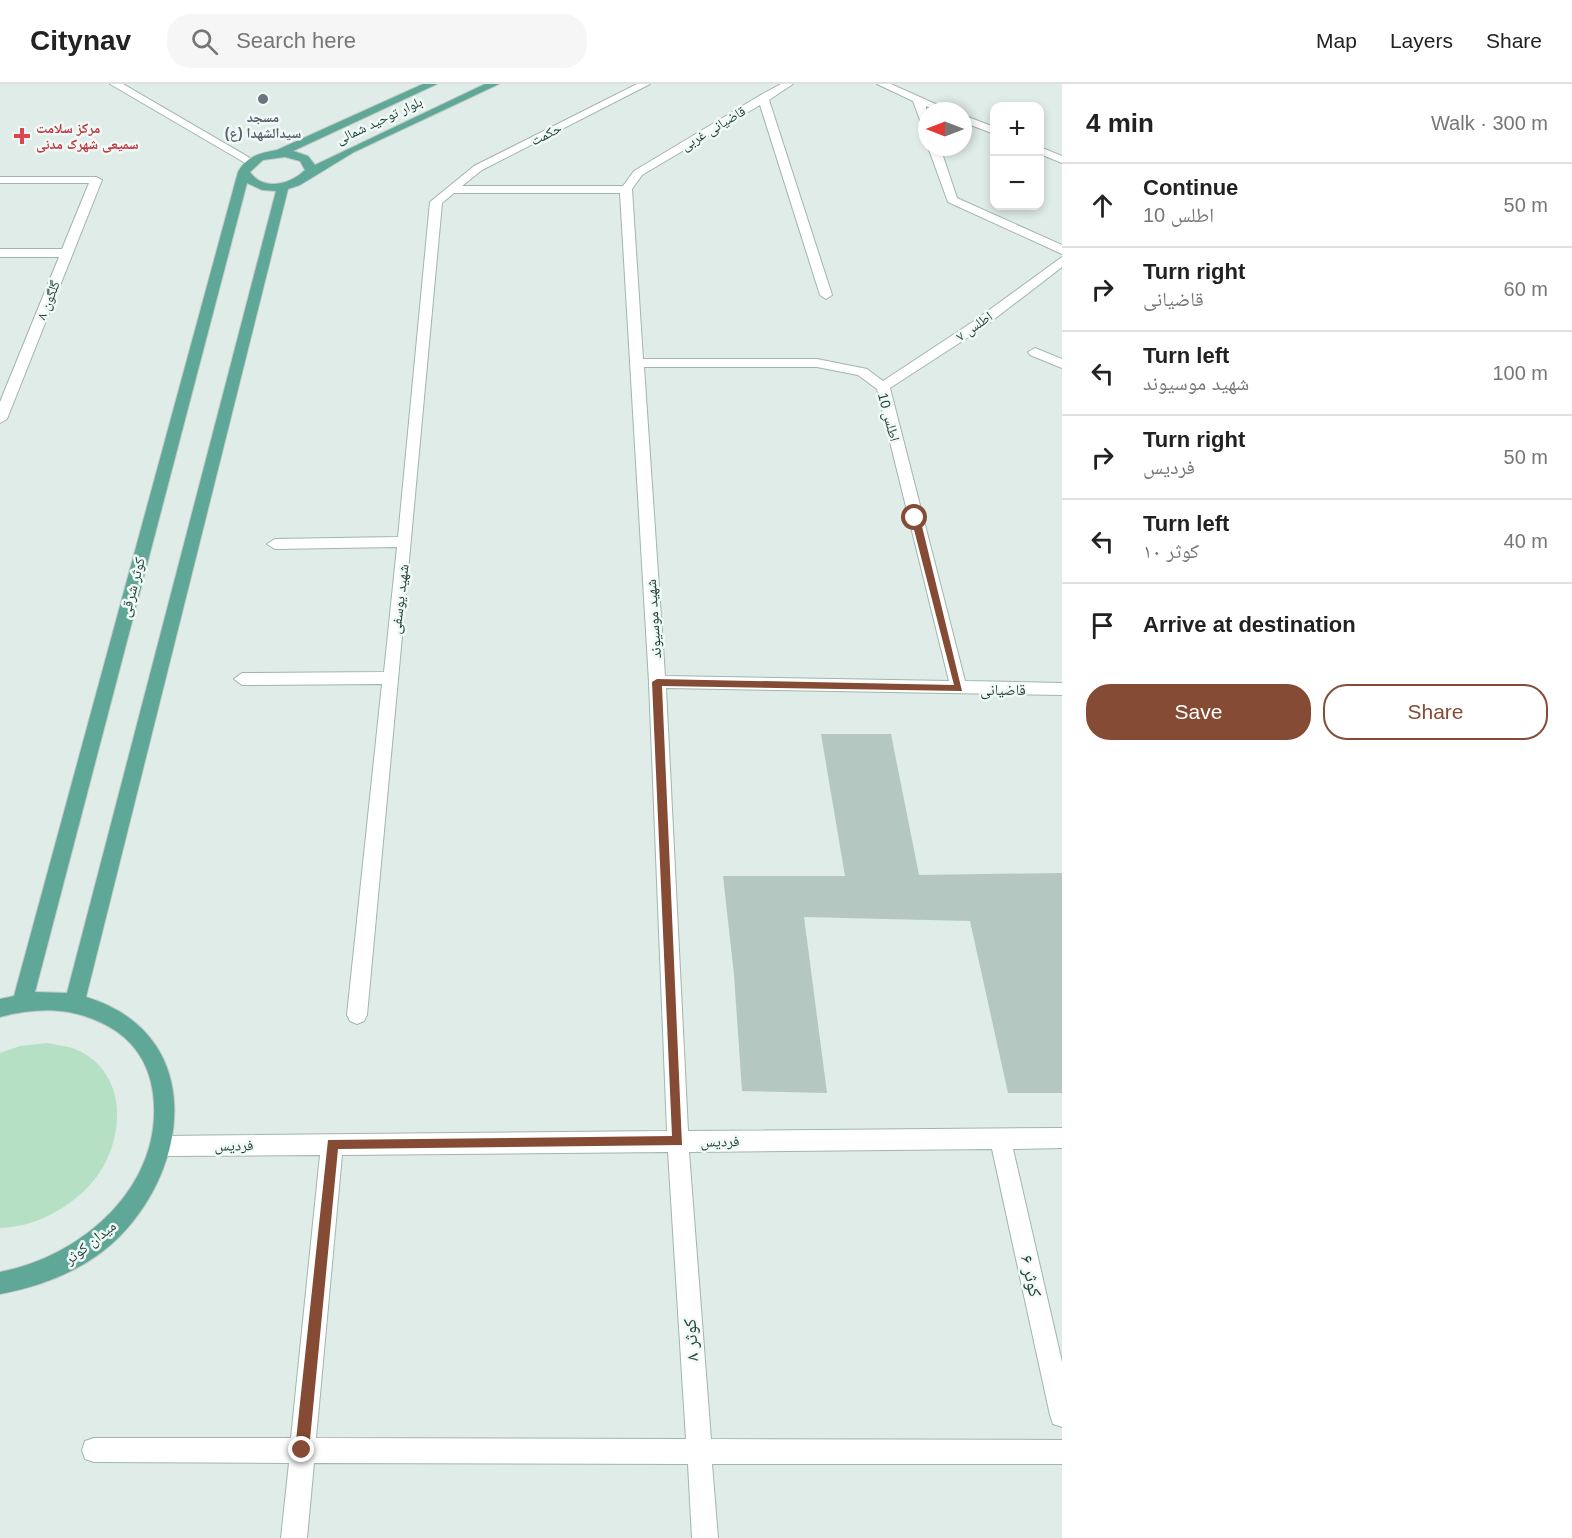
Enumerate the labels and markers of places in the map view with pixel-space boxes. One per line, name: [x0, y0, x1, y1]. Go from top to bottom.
marker: مسجد سیدالشهدا (ع): [256, 92, 270, 106]
place label: مسجد سیدالشهدا (ع): [225, 109, 301, 142]
place label: مرکز سلامت سمیعی شهرک مدنی: [36, 120, 139, 153]
marker: مرکز سلامت سمیعی شهرک مدنی: [13, 127, 31, 145]

